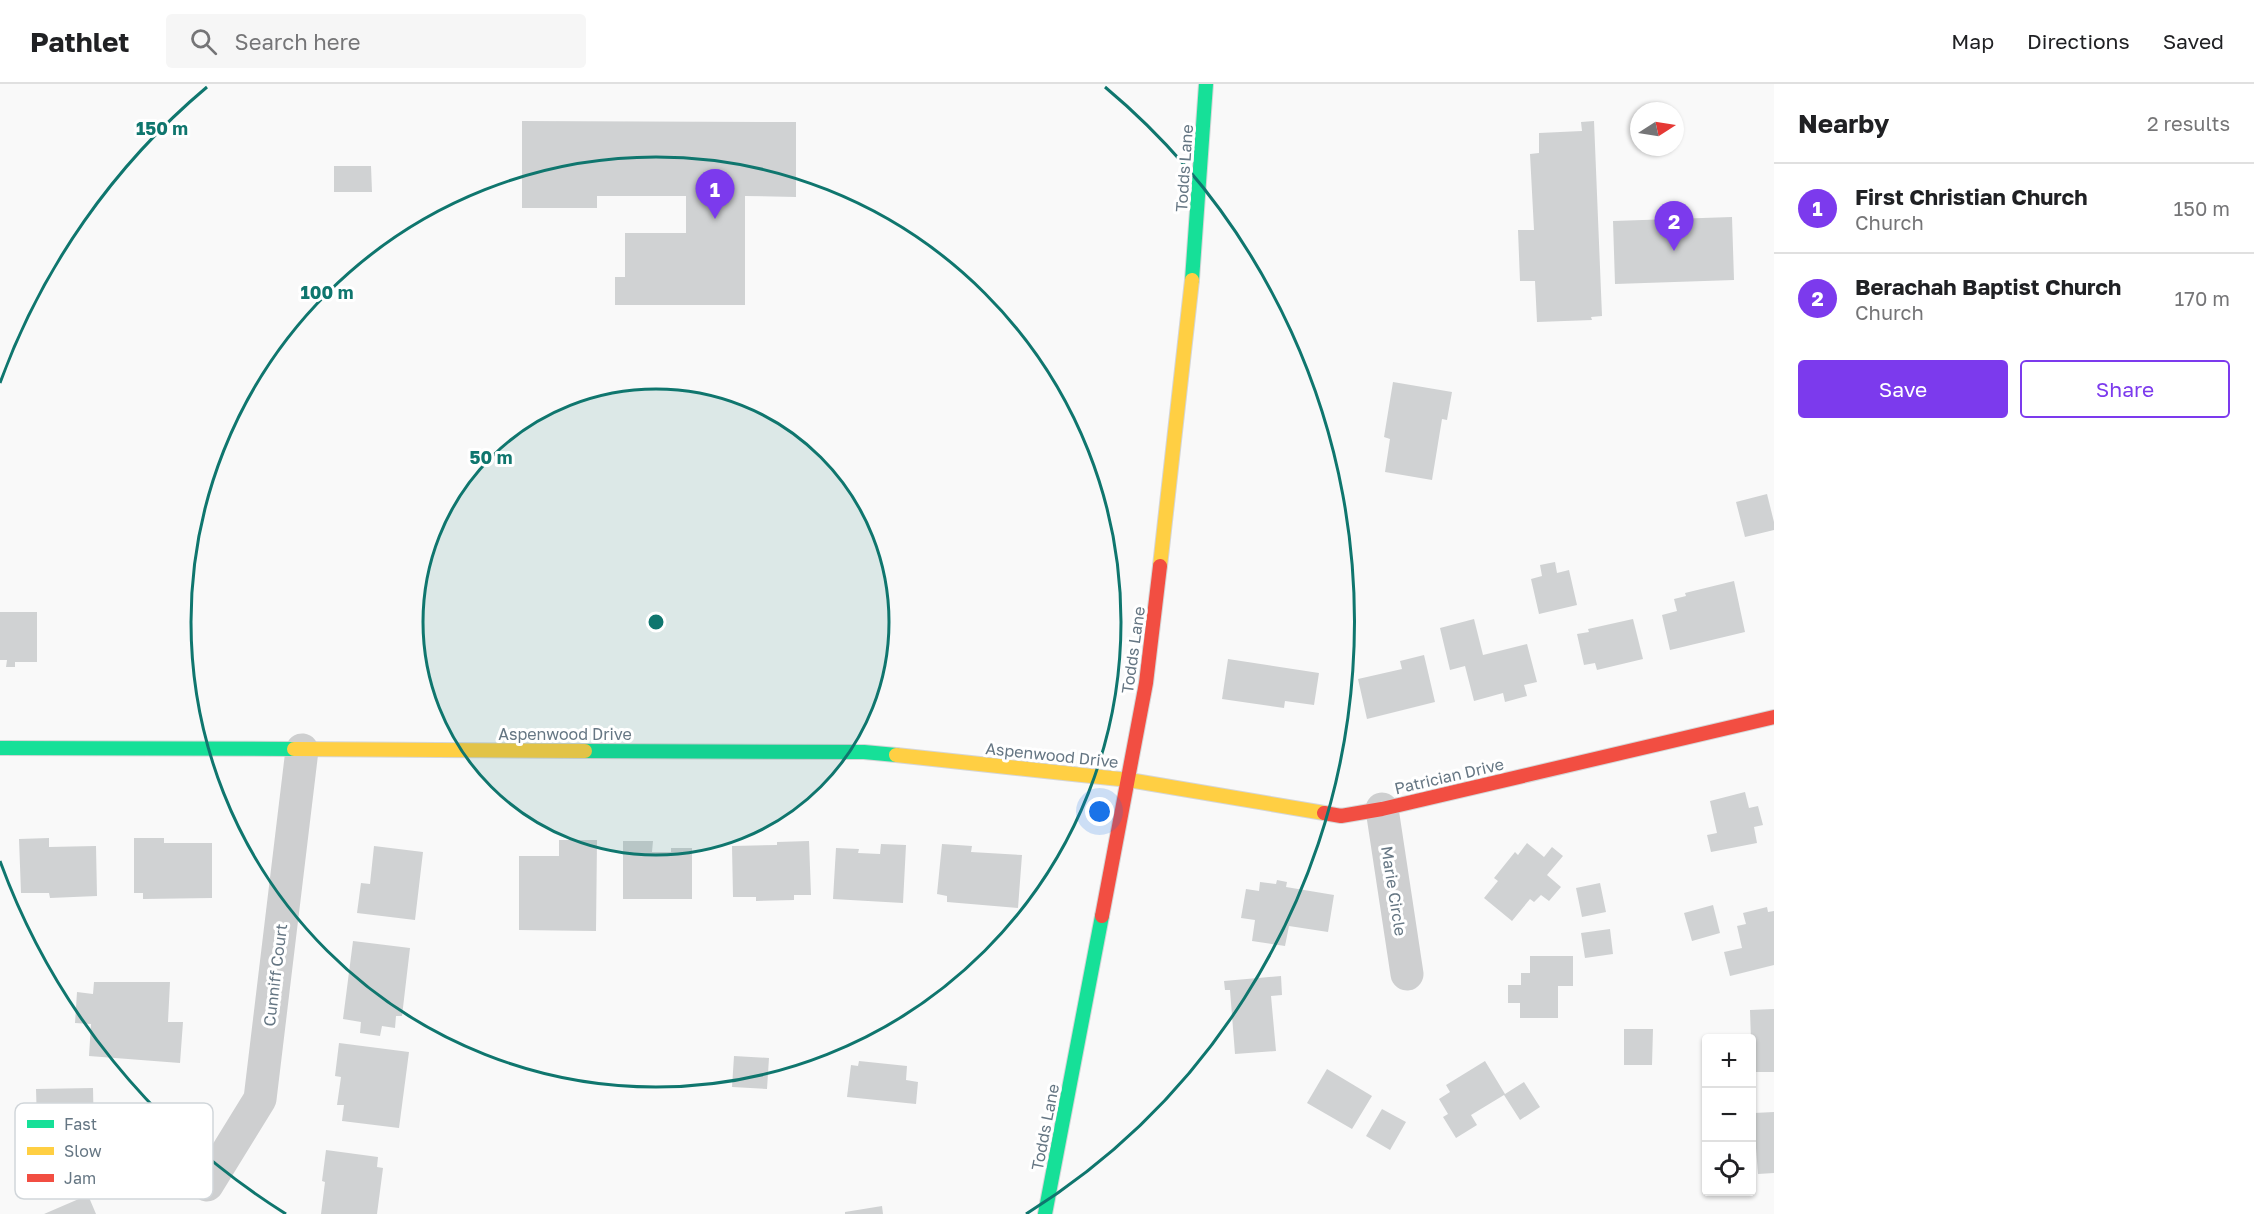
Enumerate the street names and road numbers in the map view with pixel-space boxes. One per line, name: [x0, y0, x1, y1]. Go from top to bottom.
street label: Todds Lane: [1171, 124, 1197, 212]
street label: Todds Lane: [1117, 605, 1149, 695]
street label: Aspenwood Drive: [498, 724, 632, 744]
street label: Aspenwood Drive: [985, 738, 1119, 772]
street label: Patrician Drive: [1392, 754, 1506, 798]
street label: Marie Circle: [1377, 845, 1411, 937]
street label: Cunniff Court: [259, 922, 291, 1028]
street label: Todds Lane: [1027, 1082, 1063, 1172]

